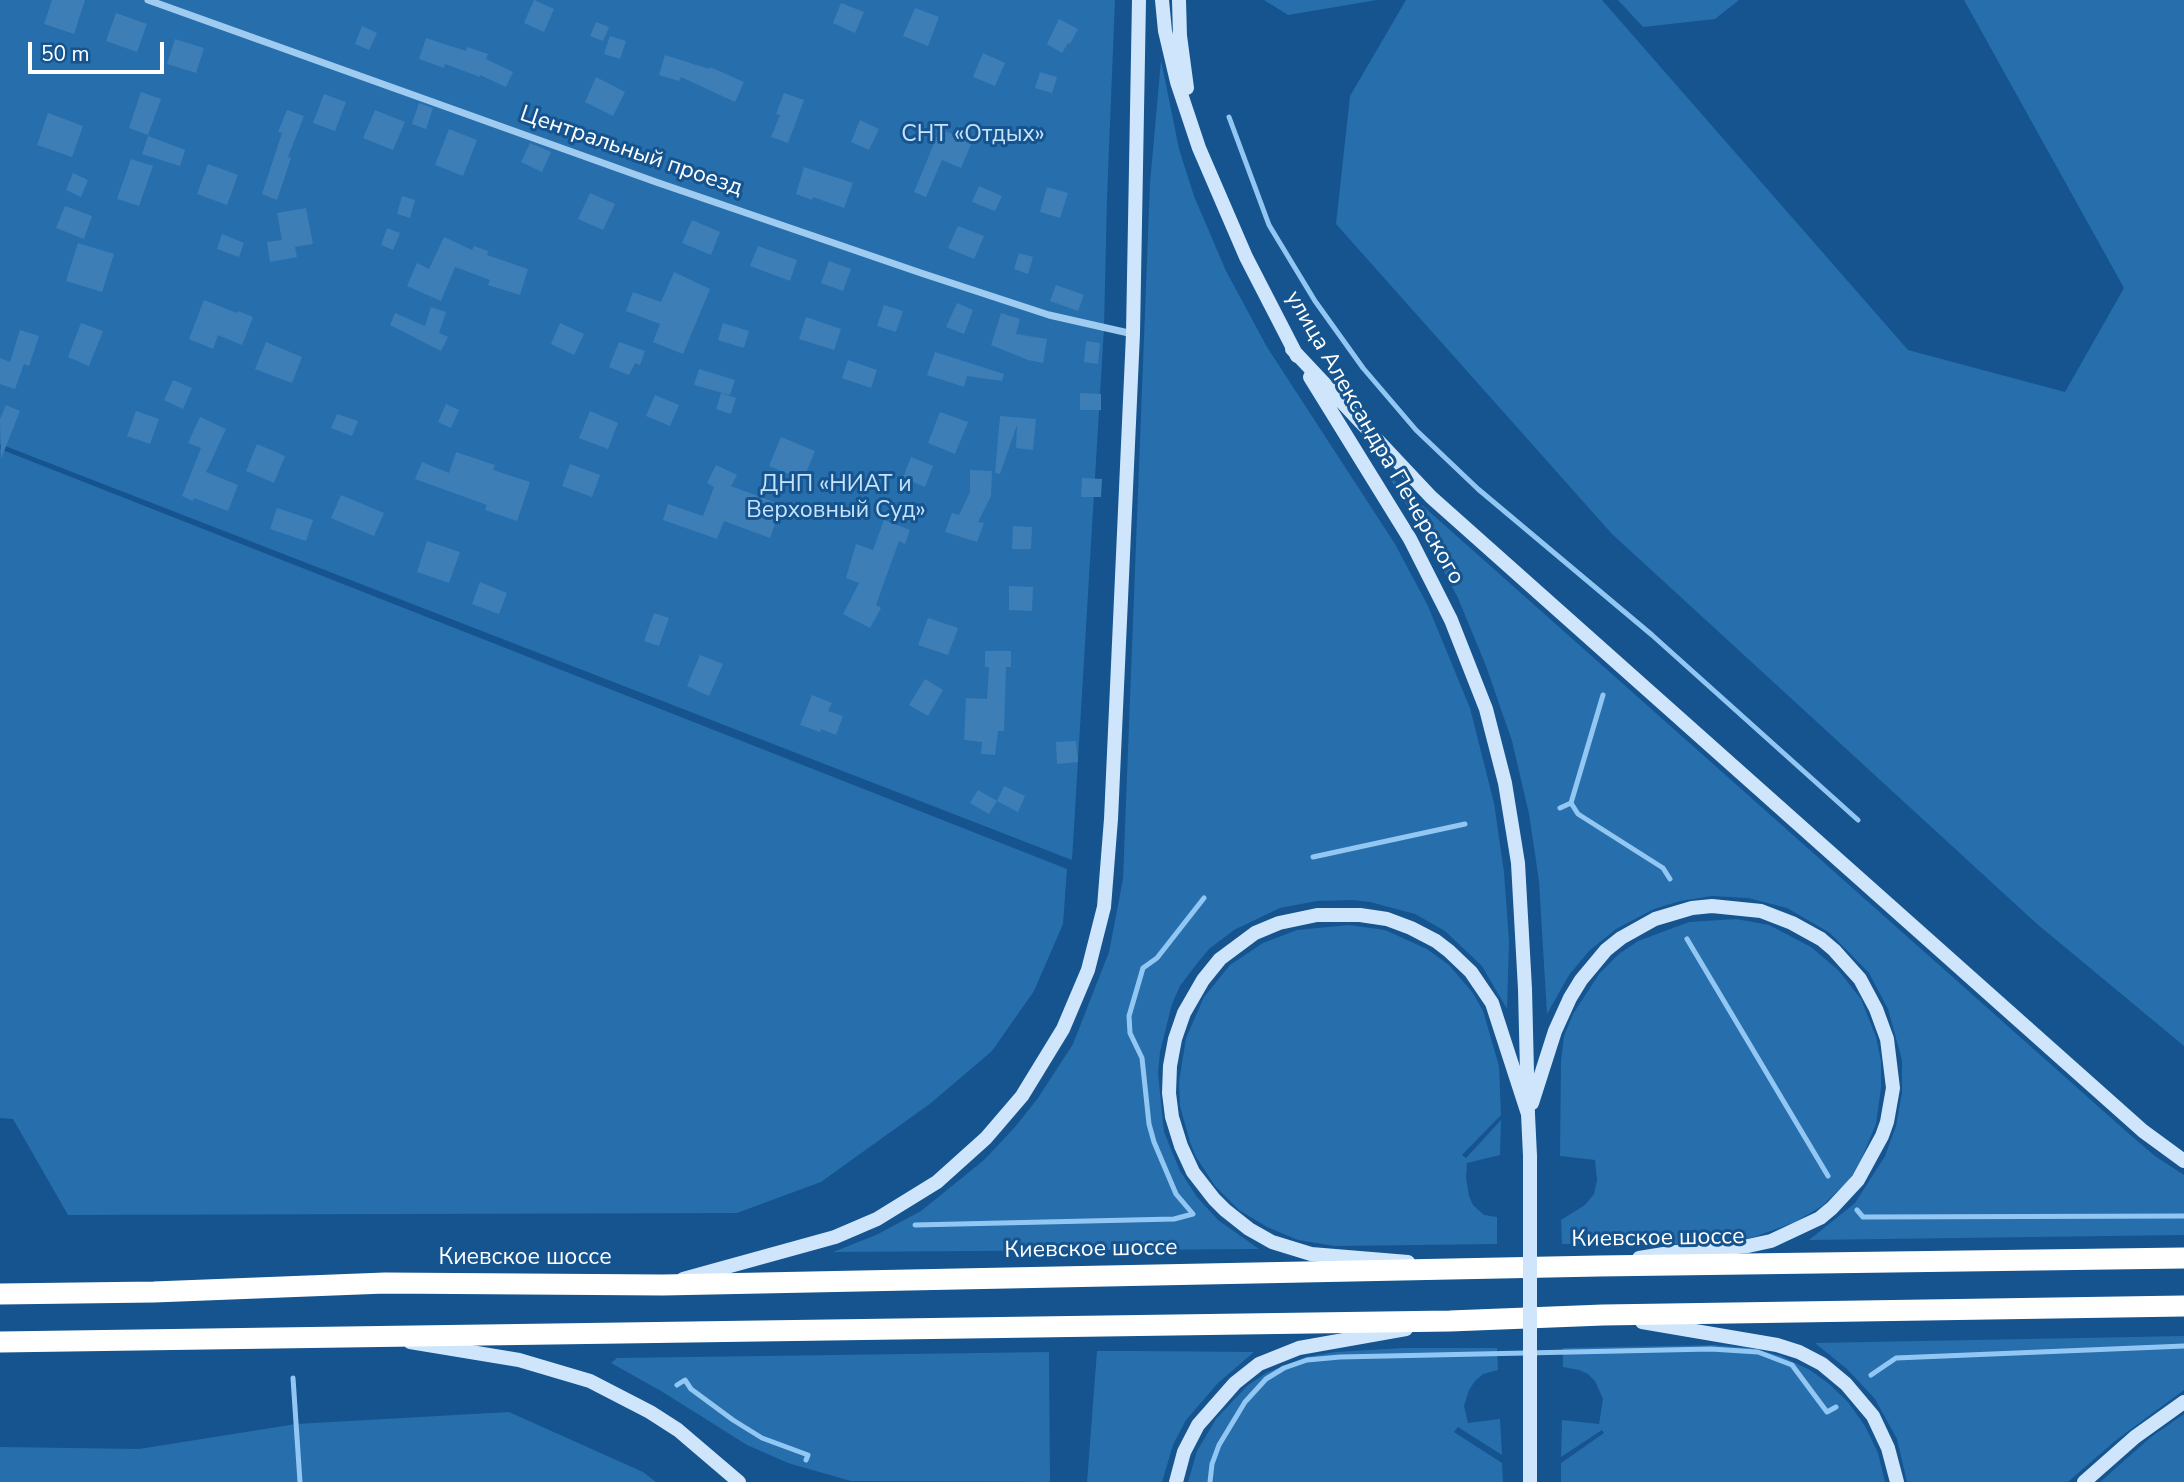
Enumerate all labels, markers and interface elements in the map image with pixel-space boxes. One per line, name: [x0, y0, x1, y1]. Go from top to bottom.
scale bar: [32, 28, 168, 72]
text: 50 m: [41, 40, 90, 68]
street label: Центральный проезд: [516, 101, 746, 203]
park label: СНТ «Отдых»: [901, 121, 1045, 149]
street label: улица Александра Печерского: [1278, 286, 1470, 590]
park label: ДНП «НИАТ и Верховный Суд»: [746, 471, 926, 525]
street label: Киевское шоссе: [1571, 1224, 1745, 1254]
street label: Киевское шоссе: [1004, 1235, 1178, 1265]
street label: Киевское шоссе: [438, 1244, 612, 1272]

